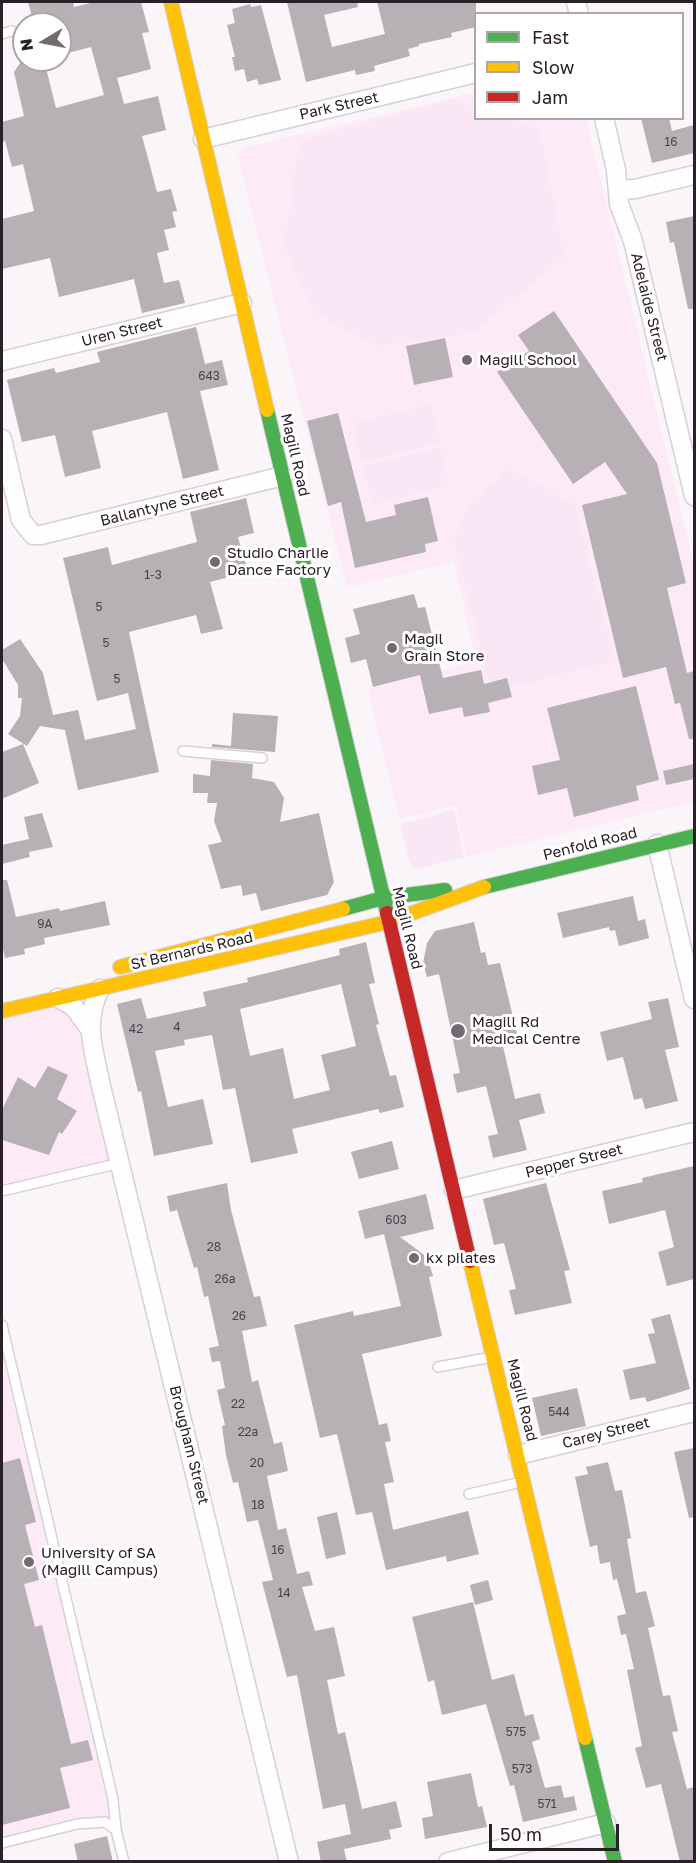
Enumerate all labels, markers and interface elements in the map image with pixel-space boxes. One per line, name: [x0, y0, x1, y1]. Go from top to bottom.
north arrow: [12, 12, 72, 72]
legend: [474, 12, 684, 120]
text: Fast: [532, 26, 569, 48]
text: N: [15, 37, 37, 53]
text: Slow: [532, 56, 574, 78]
text: Jam: [532, 86, 568, 108]
street label: Park Street: [298, 88, 380, 124]
house number: 16: [664, 135, 678, 149]
street label: Adelaide Street: [627, 251, 671, 363]
street label: Uren Street: [80, 313, 164, 351]
place label: Magill School: [479, 351, 577, 369]
marker: Magill School: [460, 353, 474, 367]
house number: 643: [198, 369, 220, 383]
street label: Magill Road: [277, 412, 313, 498]
street label: Ballantyne Street: [98, 482, 226, 530]
place label: Studio Charlie Dance Factory: [227, 544, 331, 579]
marker: Studio Charlie Dance Factory: [208, 555, 222, 569]
house number: 1-3: [144, 568, 162, 582]
house number: 5: [96, 600, 102, 614]
place label: Magil Grain Store: [404, 630, 484, 665]
house number: 5: [103, 636, 109, 650]
marker: Magil Grain Store: [385, 641, 399, 655]
house number: 5: [114, 672, 120, 686]
street label: Penfold Road: [541, 824, 639, 864]
street label: Magill Road: [388, 885, 426, 971]
house number: 9A: [37, 917, 53, 931]
street label: St Bernards Road: [129, 928, 255, 974]
place label: Magill Rd Medical Centre: [472, 1013, 580, 1048]
house number: 4: [173, 1020, 181, 1034]
house number: 42: [129, 1022, 143, 1036]
marker: Magill Rd Medical Centre: [449, 1022, 467, 1040]
street label: Pepper Street: [524, 1140, 624, 1182]
house number: 603: [385, 1213, 407, 1227]
house number: 28: [207, 1240, 221, 1254]
place label: kx pilates: [426, 1249, 496, 1267]
marker: kx pilates: [407, 1251, 421, 1265]
house number: 26a: [215, 1272, 235, 1286]
house number: 26: [232, 1309, 246, 1323]
street label: Magill Road: [503, 1357, 541, 1443]
street label: Brougham Street: [165, 1384, 213, 1506]
house number: 22: [231, 1397, 245, 1411]
house number: 544: [548, 1405, 570, 1419]
street label: Carey Street: [560, 1413, 652, 1453]
house number: 22a: [238, 1425, 258, 1439]
house number: 20: [250, 1456, 264, 1470]
house number: 18: [251, 1498, 265, 1512]
house number: 16: [271, 1543, 285, 1557]
place label: University of SA (Magill Campus): [41, 1544, 159, 1579]
marker: University of SA (Magill Campus): [22, 1555, 36, 1569]
house number: 14: [277, 1586, 291, 1600]
house number: 575: [506, 1725, 526, 1739]
house number: 573: [512, 1762, 532, 1776]
house number: 571: [537, 1797, 557, 1811]
scale bar: [492, 1812, 622, 1850]
text: 50 m: [500, 1823, 542, 1845]

